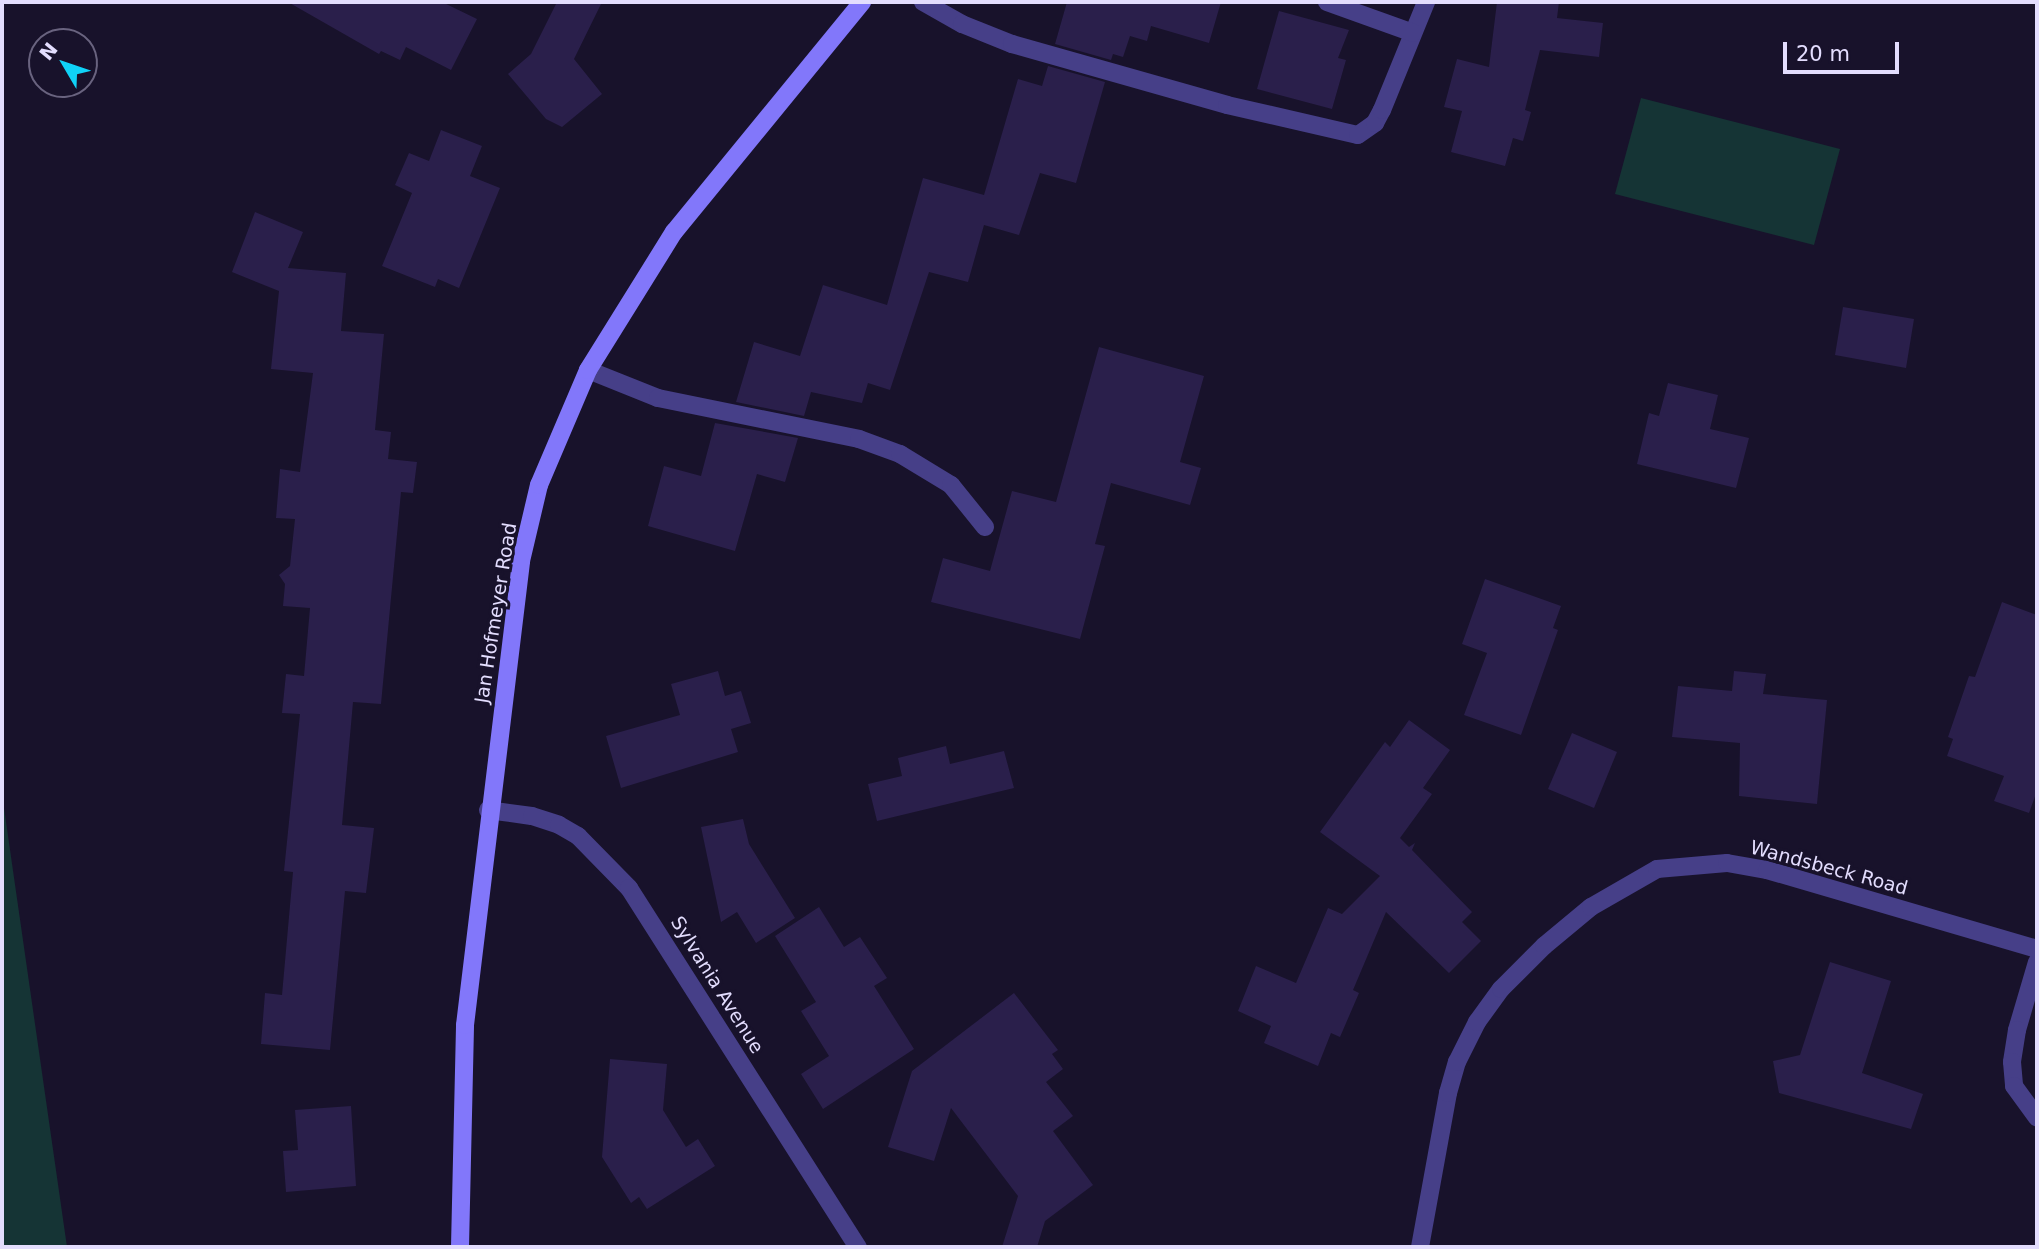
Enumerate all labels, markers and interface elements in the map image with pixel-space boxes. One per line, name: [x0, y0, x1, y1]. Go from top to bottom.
north arrow: [28, 28, 98, 98]
scale bar: [1787, 28, 1902, 72]
text: N: [35, 38, 62, 64]
text: 20 m: [1796, 42, 1850, 66]
street label: Jan Hofmeyer Road: [470, 521, 522, 705]
street label: Wandsbeck Road: [1748, 836, 1910, 900]
street label: Sylvania Avenue: [666, 912, 768, 1058]

